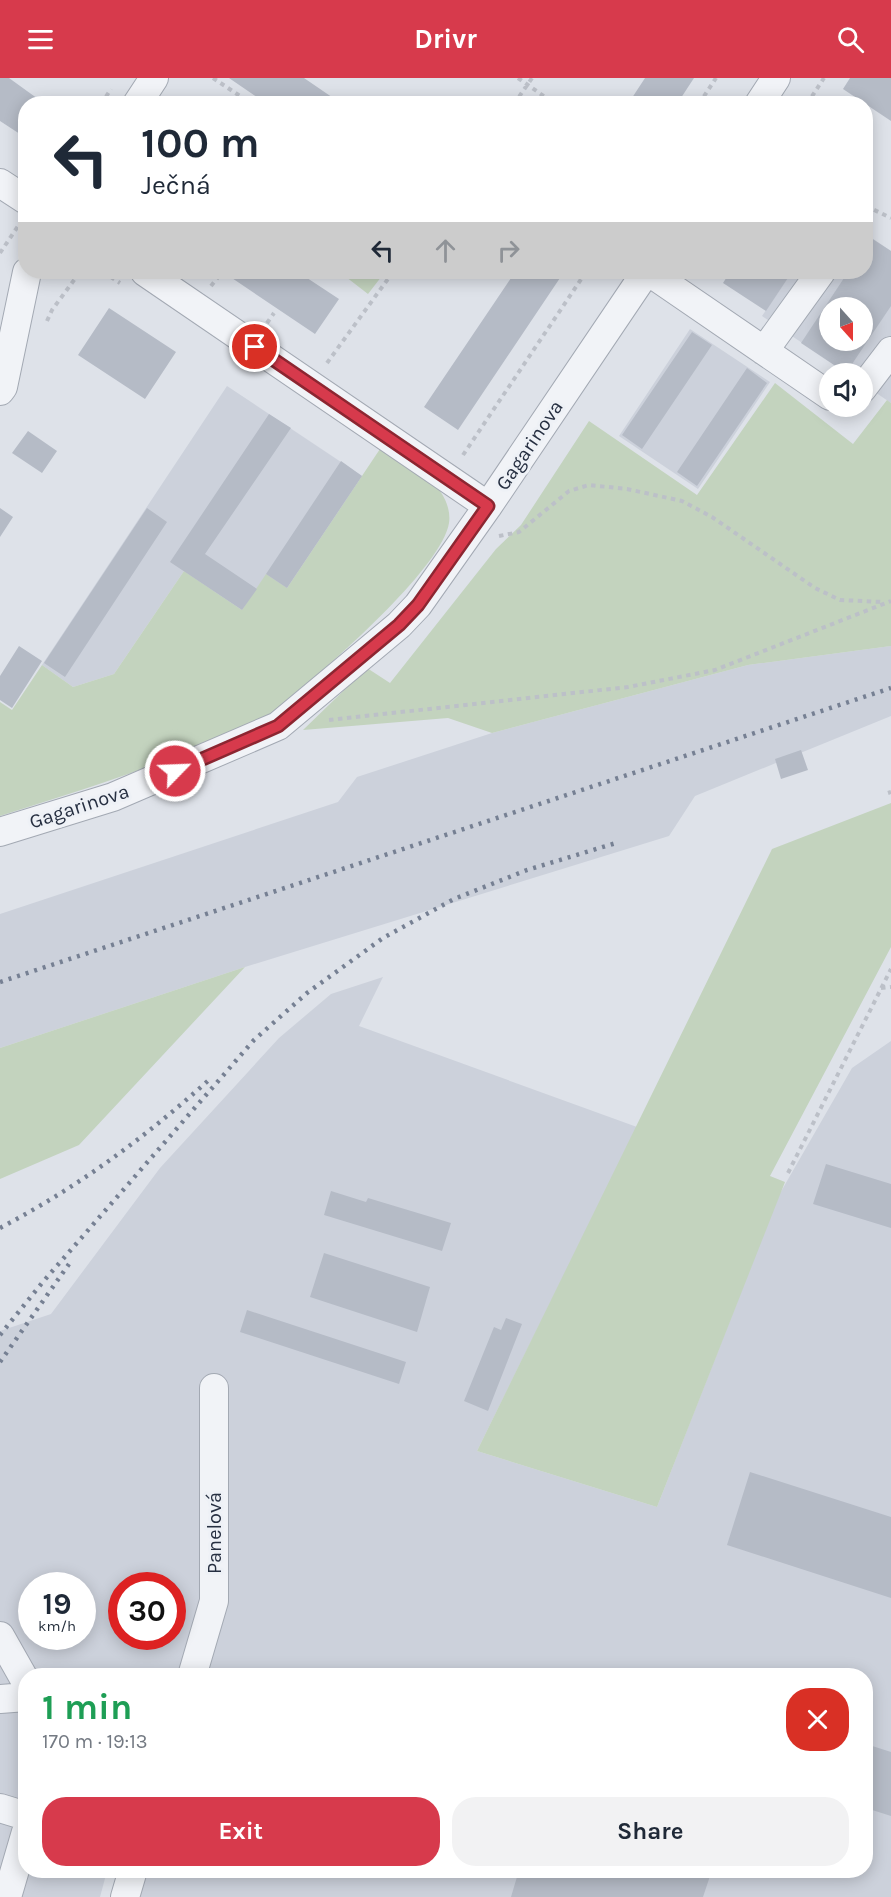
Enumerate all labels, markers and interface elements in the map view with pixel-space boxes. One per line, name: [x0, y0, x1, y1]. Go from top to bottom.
icon: menu: [24, 23, 57, 56]
text: Drivr: [414, 23, 477, 55]
icon: search: [834, 23, 867, 56]
text: 100 m: [141, 118, 260, 168]
icon: left: [42, 120, 120, 198]
text: Ječná: [141, 169, 211, 201]
icon: left: [366, 234, 399, 267]
icon: ahead: [429, 234, 462, 267]
icon: right: [492, 234, 525, 267]
north arrow: [819, 297, 873, 351]
map controls: [819, 297, 873, 417]
pin: [229, 321, 280, 372]
icon: arrive: [238, 330, 271, 363]
button: sound: [819, 363, 873, 417]
street label: Gagarinova: [491, 396, 568, 495]
position arrow: [143, 739, 207, 803]
street label: Gagarinova: [26, 780, 132, 833]
street label: Panelová: [203, 1492, 226, 1574]
speed limit sign: 30: [108, 1572, 186, 1650]
text: 19: [42, 1586, 71, 1622]
text: km/h: [38, 1617, 76, 1635]
text: 1 min: [42, 1686, 132, 1728]
button: close: [786, 1688, 849, 1751]
text: 170 m · 19:13: [42, 1730, 148, 1753]
button: Exit: [42, 1797, 440, 1866]
button: Share: [452, 1797, 849, 1866]

